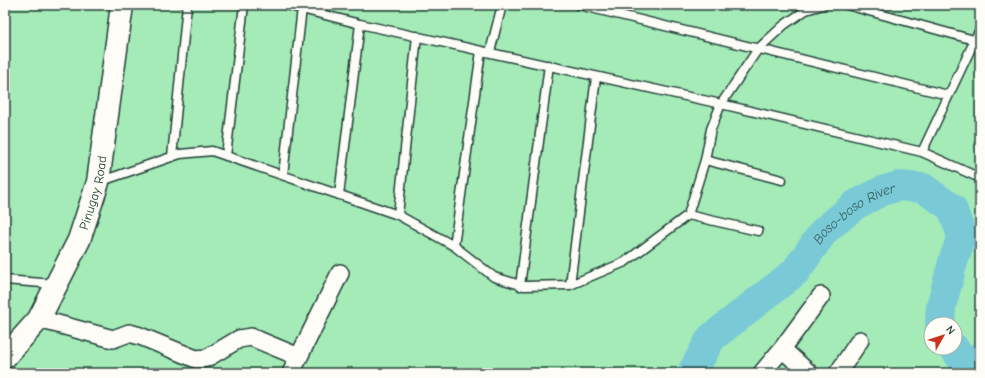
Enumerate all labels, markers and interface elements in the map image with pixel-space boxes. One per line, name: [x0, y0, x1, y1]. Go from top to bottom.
street label: Pinugay Road: [75, 155, 109, 231]
water label: Boso-boso River: [809, 179, 898, 247]
north arrow: [923, 316, 963, 356]
text: N: [943, 323, 958, 337]

